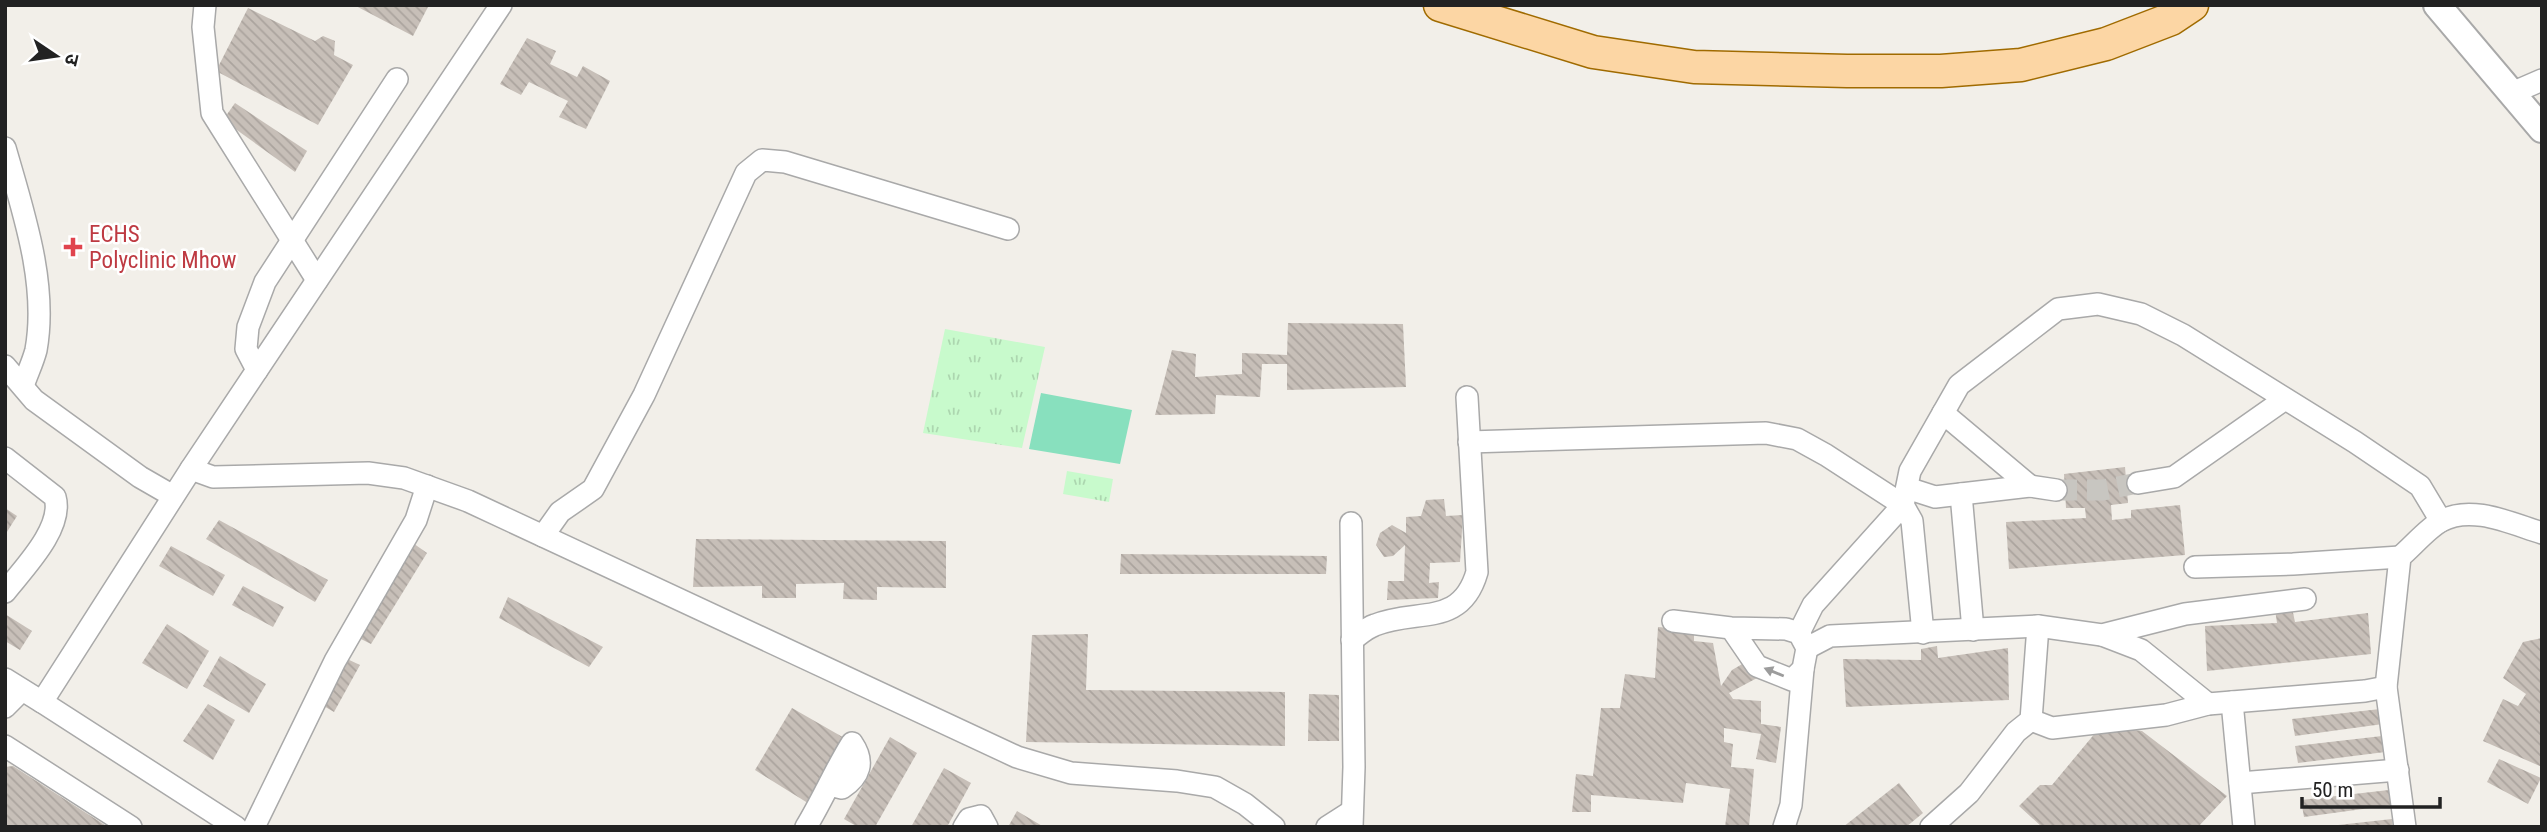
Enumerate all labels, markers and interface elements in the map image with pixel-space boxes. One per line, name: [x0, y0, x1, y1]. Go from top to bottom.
north arrow: [21, 21, 91, 91]
text: उ: [59, 52, 85, 69]
place label: ECHS Polyclinic Mhow: [89, 221, 236, 274]
marker: ECHS Polyclinic Mhow: [63, 237, 83, 257]
one-way arrow: [1763, 667, 1784, 678]
scale bar: [2302, 766, 2440, 810]
text: 50 m: [2312, 778, 2353, 802]

